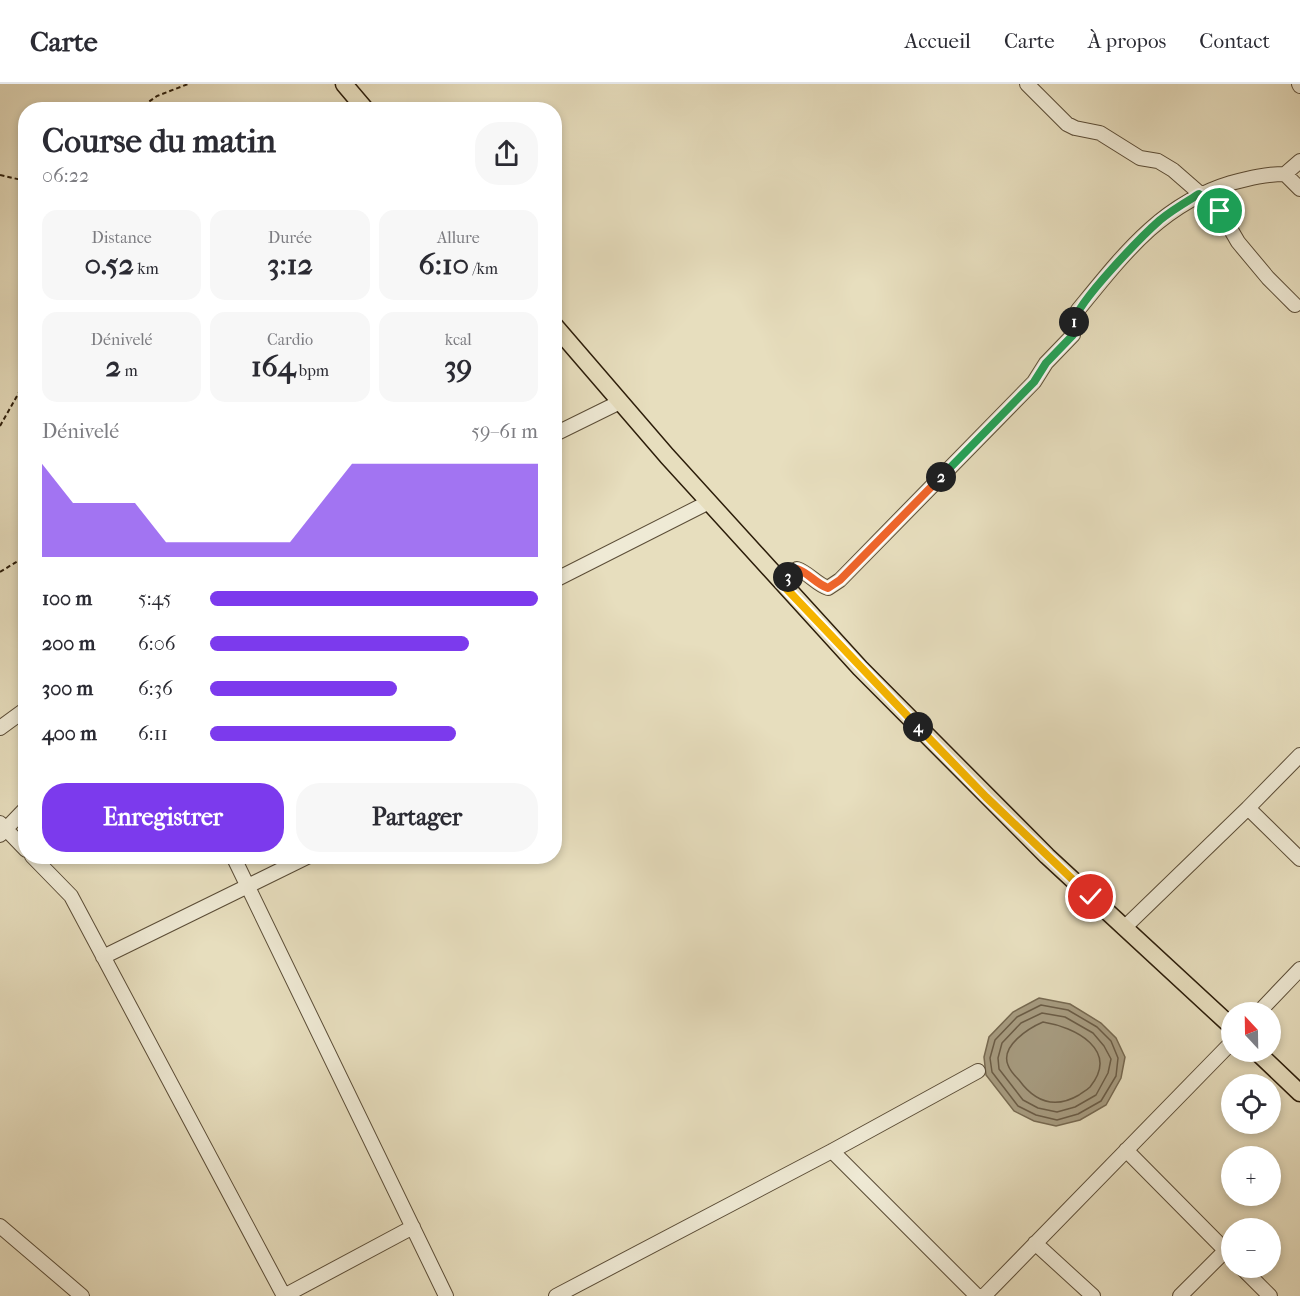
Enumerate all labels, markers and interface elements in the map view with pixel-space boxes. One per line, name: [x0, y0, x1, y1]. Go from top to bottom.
text: Carte: [30, 25, 98, 58]
text: Accueil: [905, 29, 971, 53]
text: Carte: [1004, 29, 1055, 53]
text: À propos: [1088, 29, 1166, 53]
text: Contact: [1199, 29, 1270, 53]
text: Course du matin: [42, 122, 276, 161]
button: share: [475, 122, 538, 185]
text: 06:22: [42, 164, 89, 187]
pin: [1194, 185, 1245, 236]
icon: arrive: [1203, 194, 1236, 227]
text: Distance: [92, 228, 152, 247]
text: Durée: [268, 228, 312, 247]
text: Allure: [437, 228, 480, 247]
text: 0.52: [84, 247, 134, 282]
text: 3:12: [267, 247, 313, 282]
text: 6:10: [419, 247, 469, 282]
text: km: [134, 259, 159, 278]
text: /km: [469, 259, 498, 278]
pin: 1: [1059, 307, 1089, 337]
text: 1: [1071, 312, 1077, 331]
text: Dénivelé: [91, 330, 152, 349]
text: Cardio: [267, 330, 313, 349]
text: kcal: [445, 330, 472, 349]
text: 2: [106, 349, 121, 384]
text: 164: [251, 349, 295, 384]
text: 39: [444, 349, 472, 384]
text: m: [121, 361, 138, 380]
text: bpm: [295, 361, 329, 380]
text: Dénivelé: [42, 420, 119, 443]
text: 59–61 m: [471, 420, 538, 443]
pin: 2: [926, 462, 956, 492]
text: 2: [937, 467, 945, 486]
pin: 3: [773, 562, 803, 592]
text: 3: [785, 567, 791, 586]
text: 100 m: [42, 587, 92, 610]
text: 5:45: [138, 587, 171, 610]
text: 200 m: [42, 632, 95, 655]
text: 6:06: [138, 632, 176, 655]
text: 300 m: [42, 677, 93, 700]
text: 6:36: [138, 677, 173, 700]
pin: 4: [903, 712, 933, 742]
text: 4: [913, 717, 923, 736]
text: 400 m: [42, 722, 97, 745]
text: 6:11: [138, 722, 168, 745]
button: Enregistrer: [42, 783, 284, 852]
button: Partager: [296, 783, 538, 852]
pin: [1065, 871, 1116, 922]
icon: check: [1074, 880, 1107, 913]
north arrow: [1221, 1002, 1281, 1062]
map controls: [1221, 1002, 1281, 1278]
button: locate: [1221, 1074, 1281, 1134]
button: +: [1221, 1146, 1281, 1206]
button: −: [1221, 1218, 1281, 1278]

